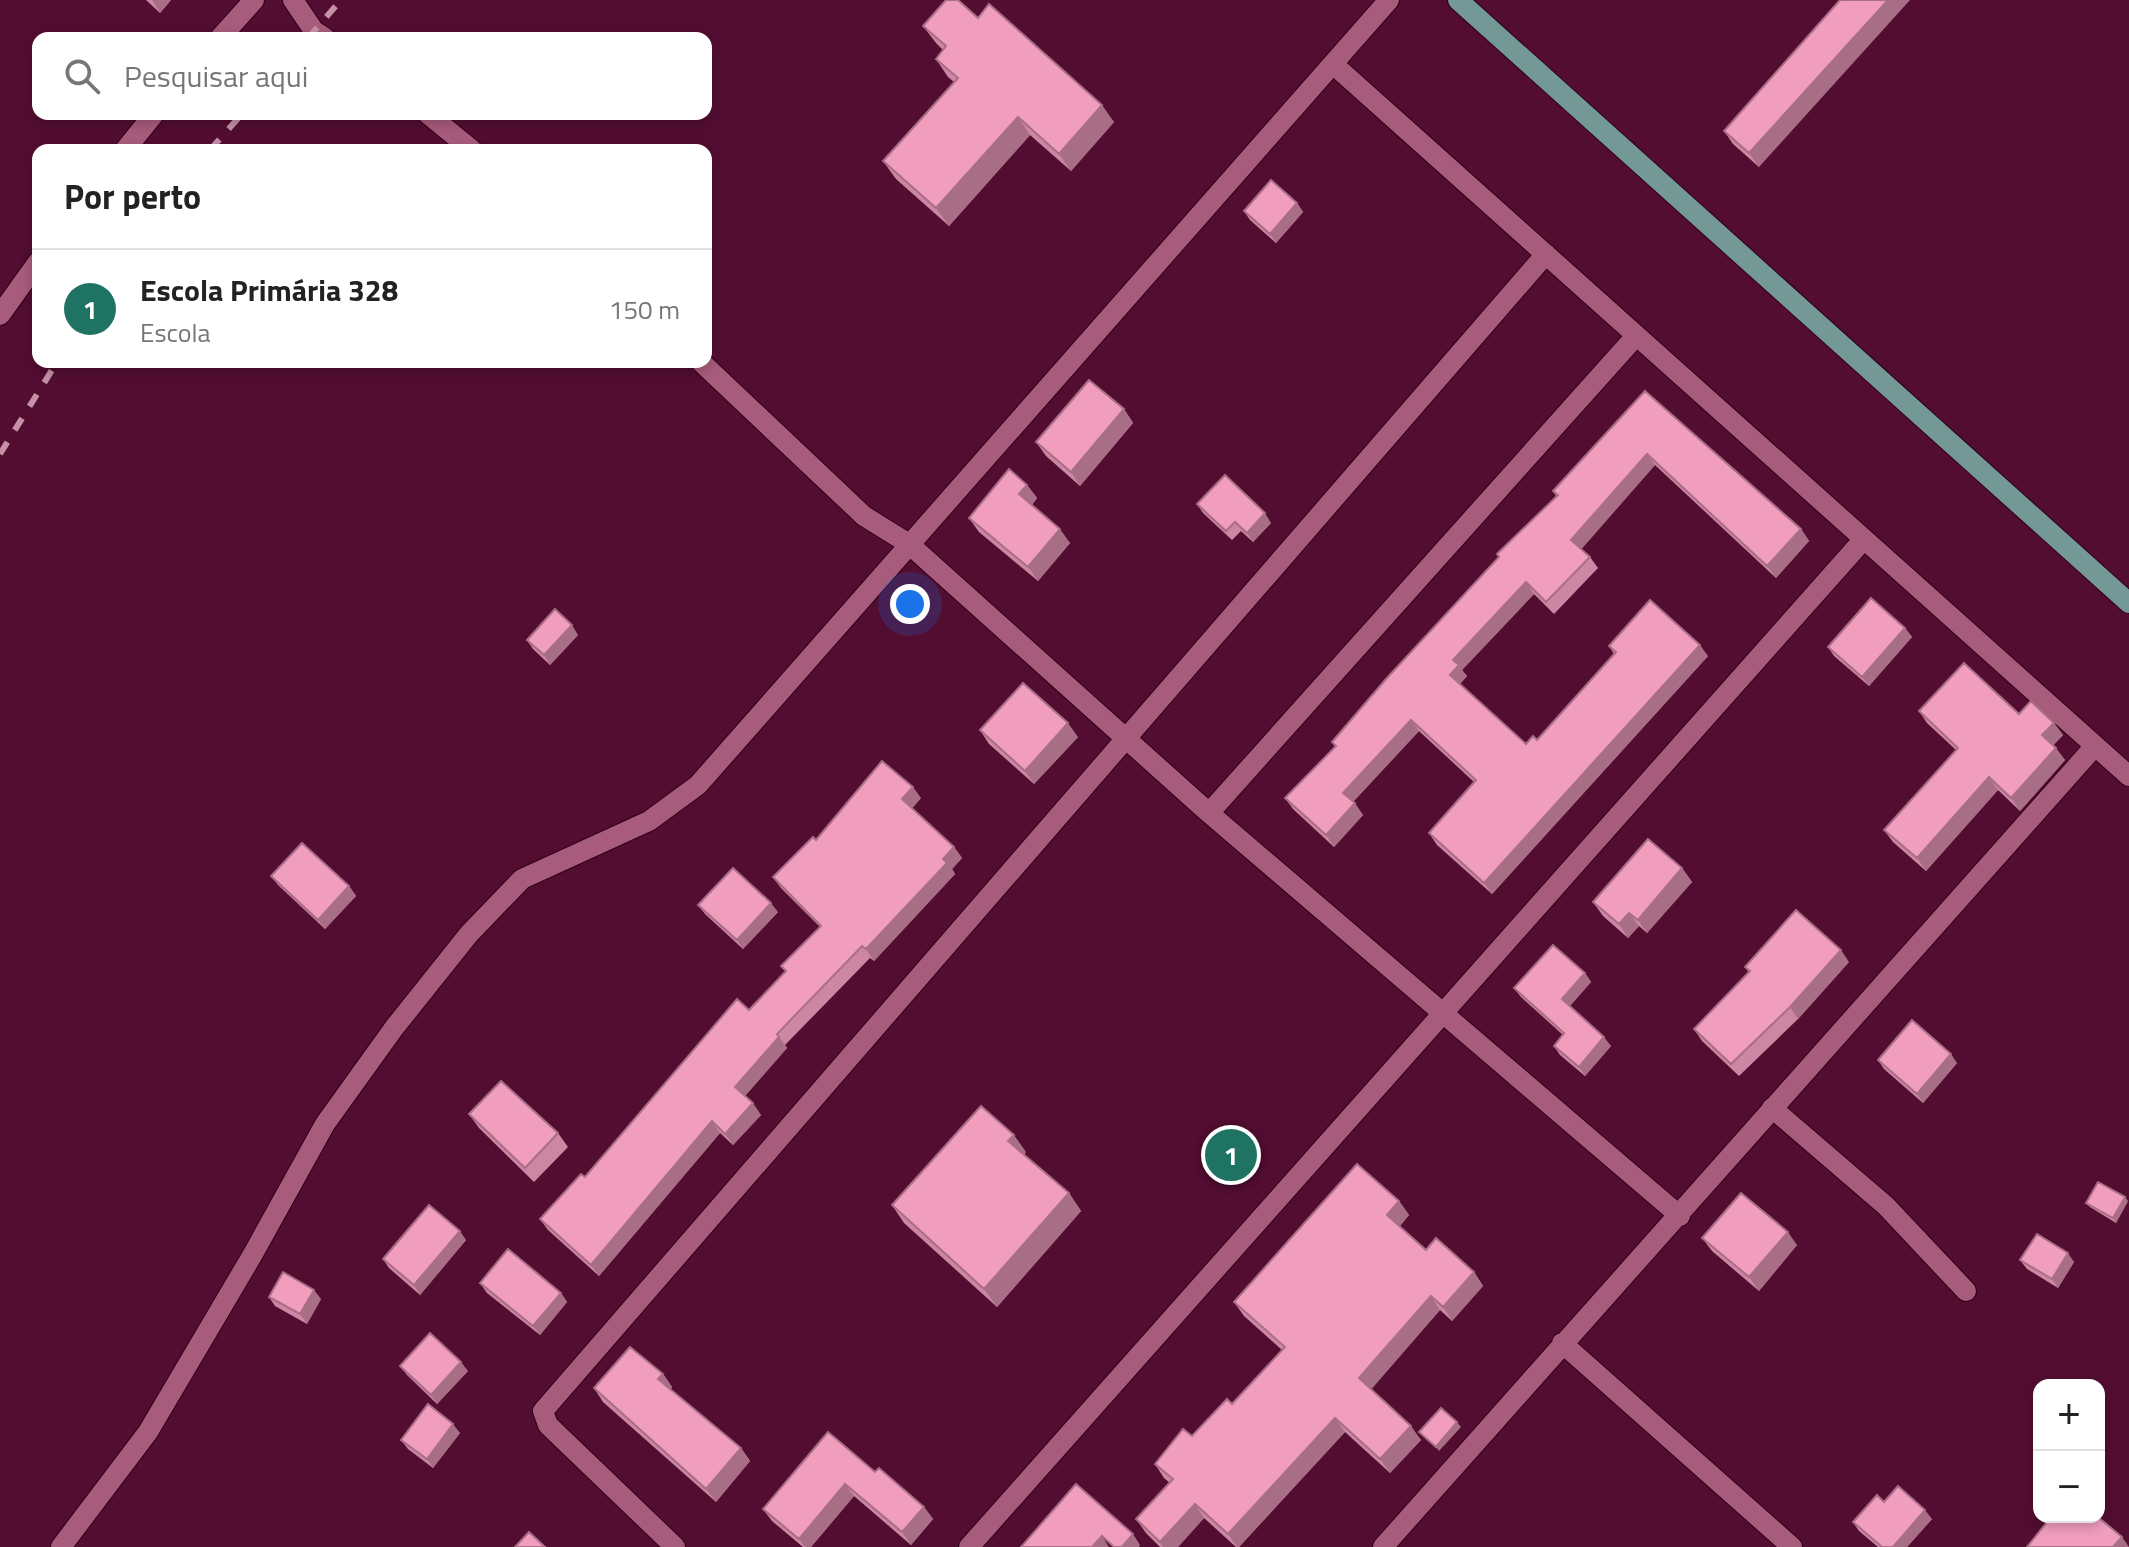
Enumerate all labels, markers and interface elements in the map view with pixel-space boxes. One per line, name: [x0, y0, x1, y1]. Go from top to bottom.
search box: [32, 32, 712, 120]
text: Pesquisar aqui: [124, 53, 308, 99]
icon: search: [60, 54, 104, 98]
text: Por perto: [64, 170, 201, 222]
text: Escola Primária 328: [140, 267, 398, 313]
text: 1: [83, 290, 97, 329]
text: 150 m: [609, 290, 680, 329]
text: Escola: [140, 313, 210, 352]
your location: [890, 584, 930, 624]
pin: 1: [1205, 1125, 1257, 1185]
map controls: [2033, 1379, 2105, 1523]
button: +: [2033, 1379, 2105, 1451]
button: −: [2033, 1451, 2105, 1523]

